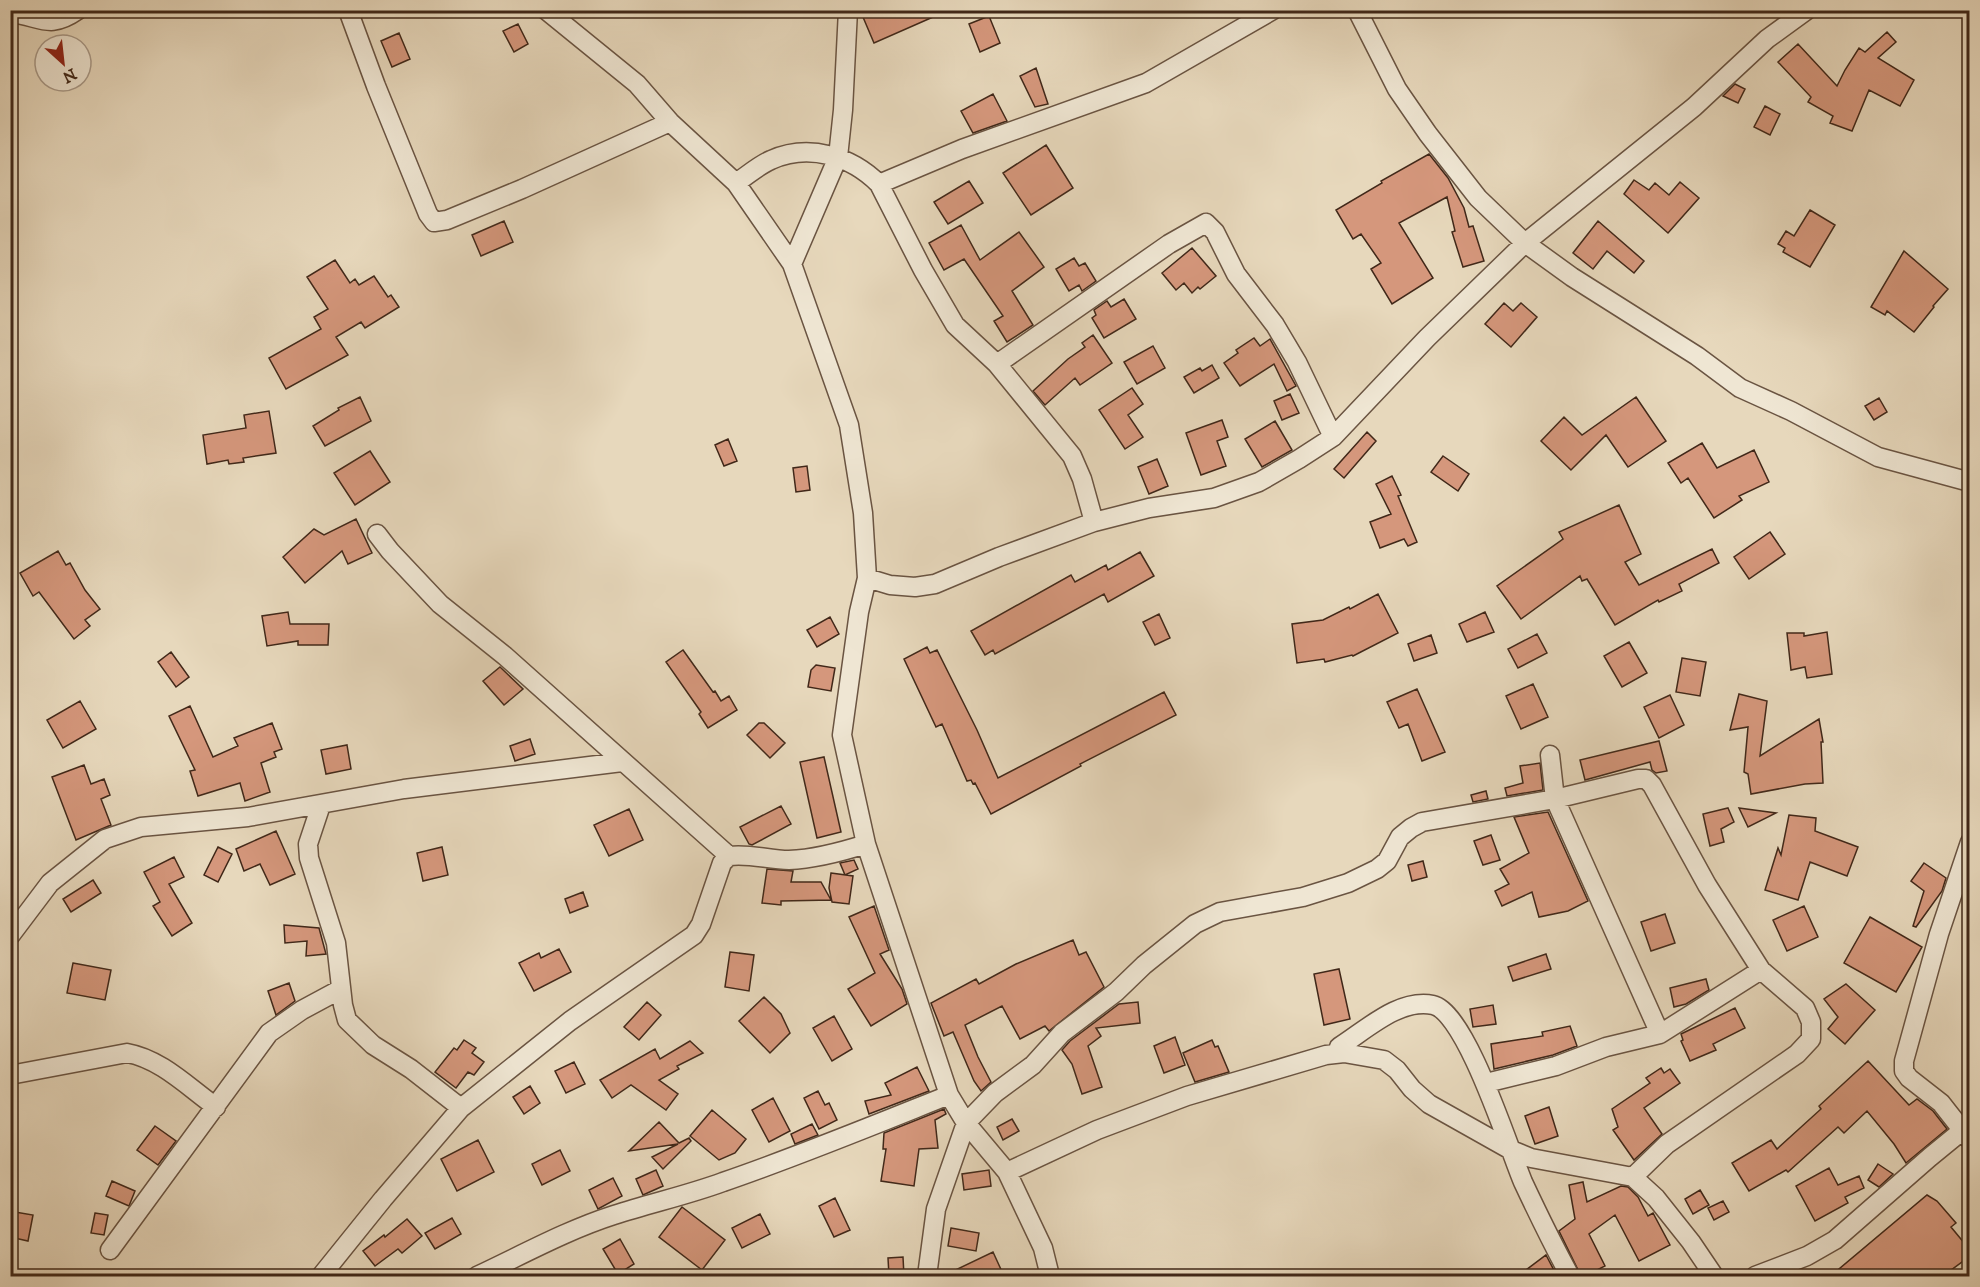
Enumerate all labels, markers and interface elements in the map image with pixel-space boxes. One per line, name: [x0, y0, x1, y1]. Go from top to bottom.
north arrow: [33, 33, 93, 93]
text: N: [59, 64, 80, 87]

